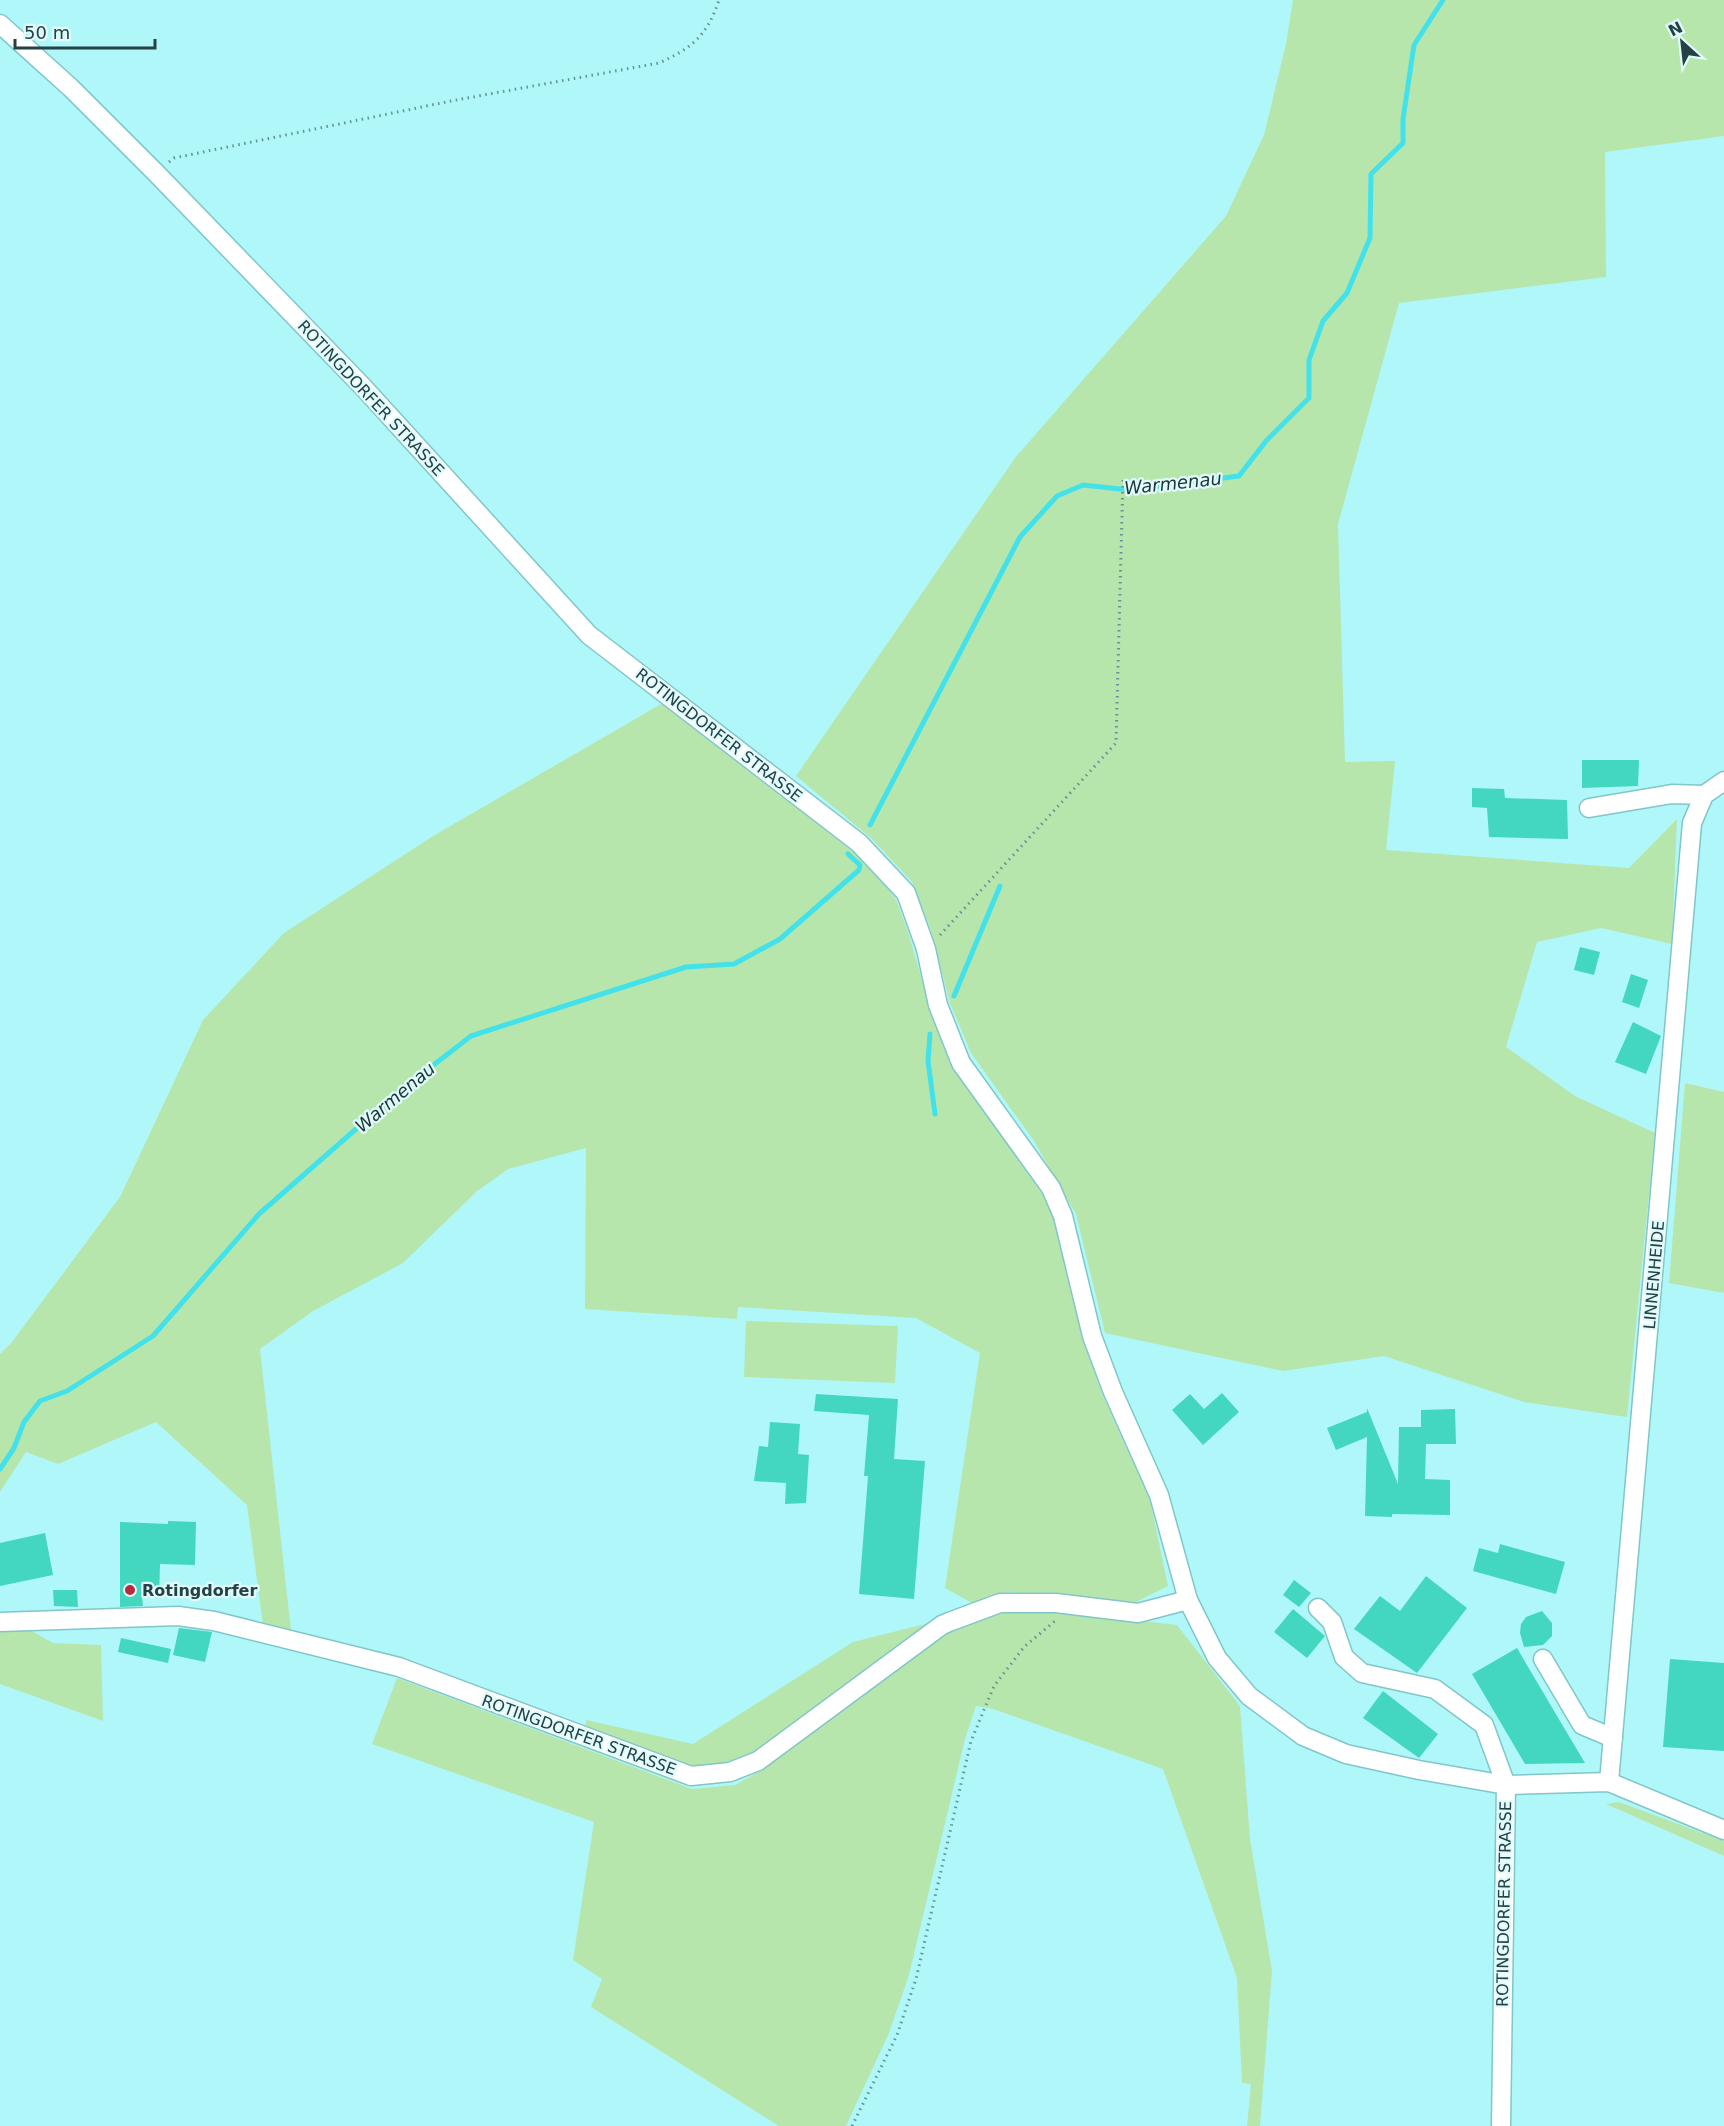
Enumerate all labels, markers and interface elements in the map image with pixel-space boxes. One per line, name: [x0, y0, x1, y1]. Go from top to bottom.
scale bar: [15, 12, 154, 50]
north arrow: [1652, 12, 1712, 72]
text: N: [1665, 18, 1686, 41]
text: 50 m: [24, 22, 70, 43]
street label: ROTINGDORFER STRASSE: [294, 316, 448, 480]
water label: Warmenau: [1123, 467, 1223, 499]
street label: ROTINGDORFER STRASSE: [632, 664, 806, 806]
water label: Warmenau: [351, 1058, 439, 1136]
street label: LINNENHEIDE: [1640, 1220, 1668, 1330]
place label: Rotingdorfer: [142, 1581, 257, 1600]
marker: Rotingdorfer: [123, 1583, 137, 1597]
street label: ROTINGDORFER STRASSE: [479, 1691, 679, 1779]
street label: ROTINGDORFER STRASSE: [1493, 1801, 1515, 2007]

